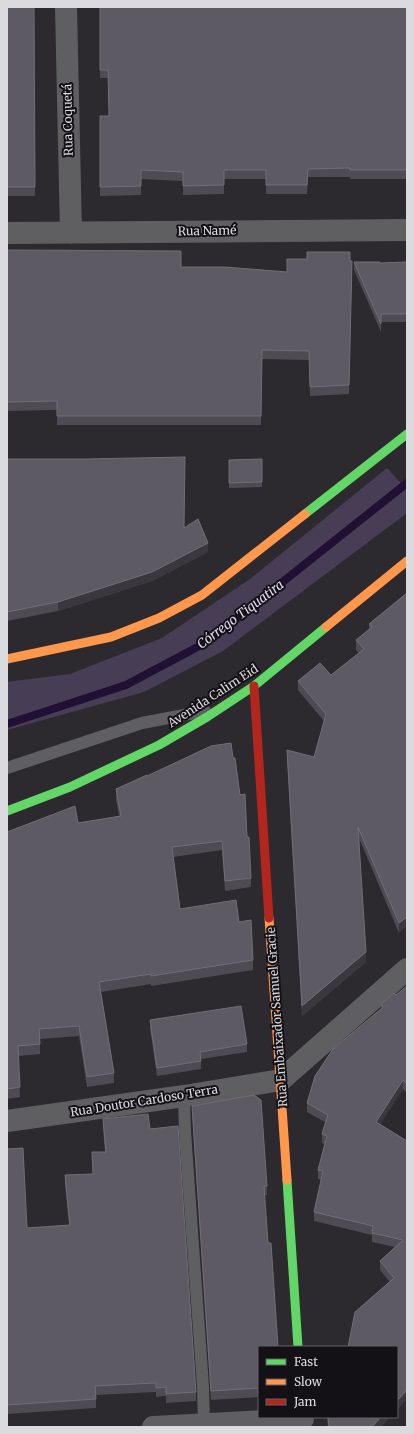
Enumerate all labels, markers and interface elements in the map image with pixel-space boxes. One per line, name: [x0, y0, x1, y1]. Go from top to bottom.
street label: Rua Coquetá: [59, 83, 76, 156]
street label: Rua Namé: [178, 222, 236, 239]
water label: Córrego Tiquatira: [193, 576, 287, 653]
street label: Avenida Calim Eid: [164, 661, 261, 731]
street label: Rua Embaixador Samuel Gracie: [263, 927, 290, 1107]
street label: Rua Doutor Cardoso Terra: [69, 1081, 219, 1120]
legend: [258, 1346, 398, 1418]
text: Fast: [294, 1354, 318, 1369]
text: Slow: [294, 1374, 323, 1389]
text: Jam: [293, 1394, 317, 1409]

